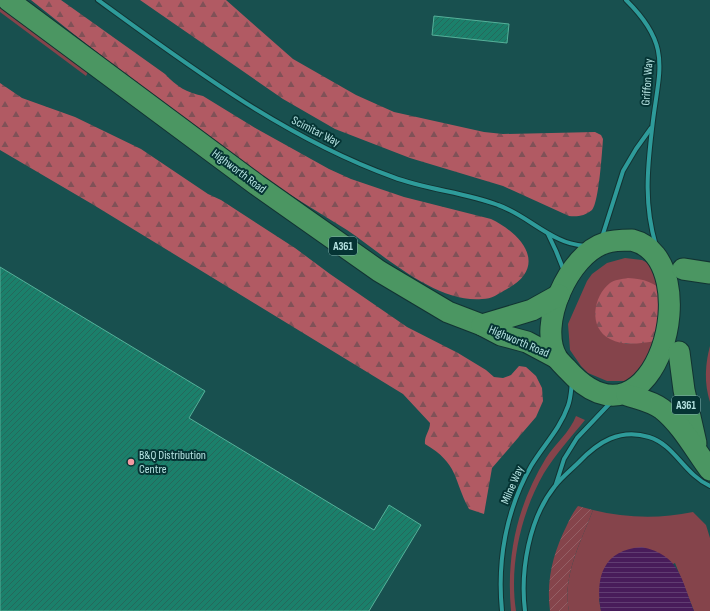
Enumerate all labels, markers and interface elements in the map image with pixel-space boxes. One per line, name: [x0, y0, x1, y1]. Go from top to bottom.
street label: Griffon Way: [638, 58, 657, 106]
street label: Scimitar Way: [289, 113, 343, 150]
street label: Highworth Road: [209, 146, 269, 197]
road number: A361: [329, 237, 357, 255]
street label: Highworth Road: [486, 322, 551, 361]
road number: A361: [672, 396, 700, 414]
place label: B&Q Distribution Centre: [139, 448, 206, 477]
marker: B&Q Distribution Centre: [126, 457, 136, 467]
street label: Milne Way: [498, 463, 527, 507]

